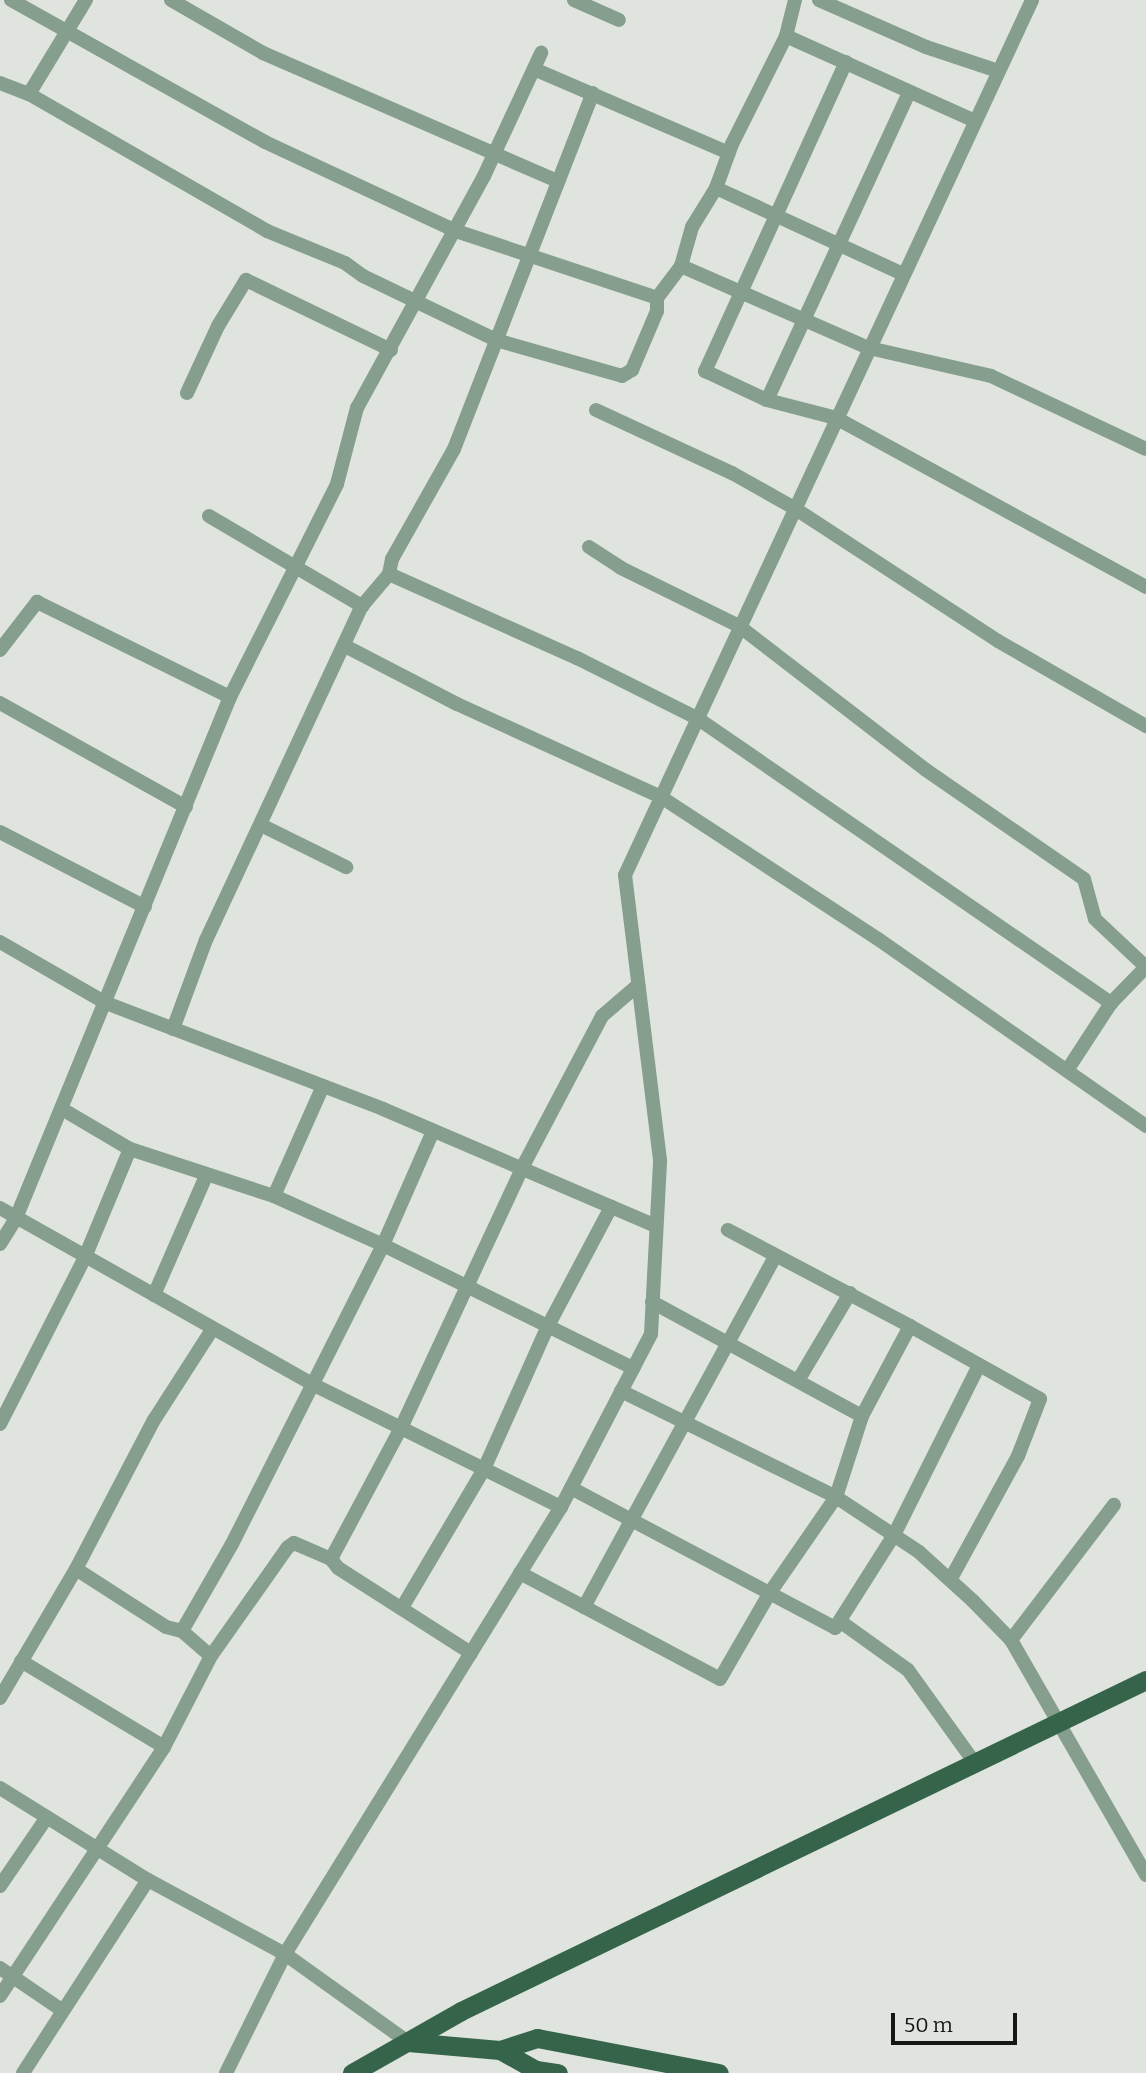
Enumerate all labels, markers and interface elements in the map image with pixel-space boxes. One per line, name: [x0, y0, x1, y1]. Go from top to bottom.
scale bar: [894, 2000, 1020, 2044]
text: 50 m: [904, 2012, 953, 2038]

